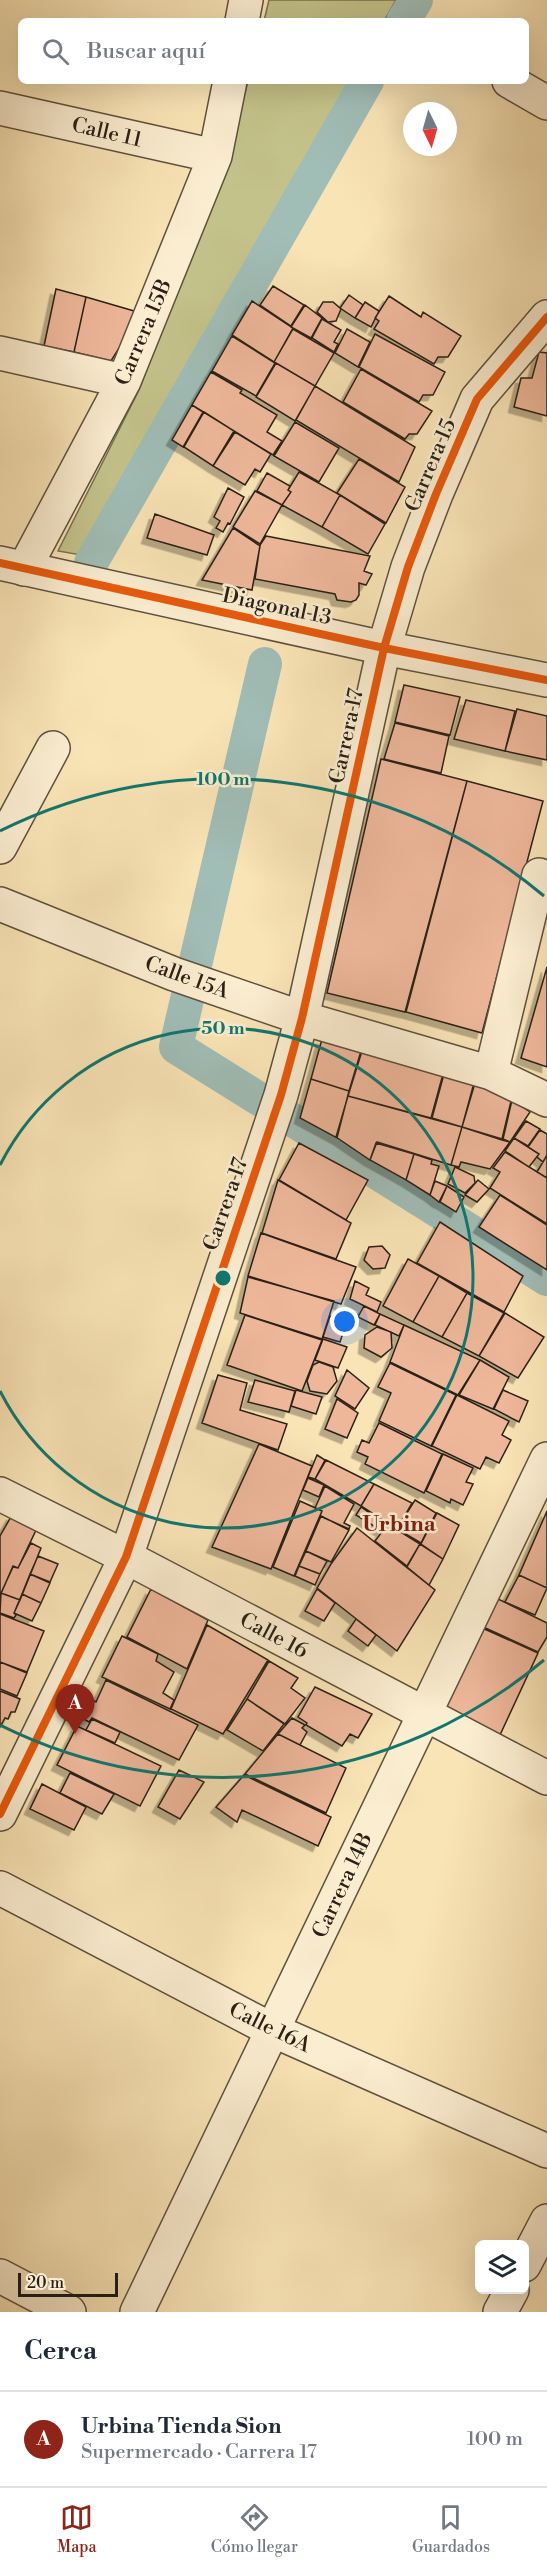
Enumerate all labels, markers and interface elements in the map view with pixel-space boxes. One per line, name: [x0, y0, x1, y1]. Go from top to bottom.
search box: [18, 18, 529, 84]
icon: search: [39, 35, 72, 68]
text: Buscar aquí: [87, 38, 205, 65]
north arrow: [403, 102, 457, 156]
street label: Calle 11: [69, 112, 144, 154]
street label: Carrera 15B: [110, 275, 178, 390]
street label: Carrera 15: [400, 415, 462, 516]
street label: Diagonal 13: [220, 583, 334, 631]
street label: Carrera 17: [324, 686, 370, 786]
text: 100 m: [196, 768, 250, 791]
street label: Calle 15A: [141, 951, 233, 1005]
text: 50 m: [201, 1017, 245, 1040]
street label: Carrera 17: [198, 1154, 254, 1254]
centre of rings: [213, 1268, 233, 1288]
your location: [330, 1307, 359, 1336]
district label: Urbina: [362, 1511, 437, 1538]
street label: Calle 16: [235, 1607, 312, 1665]
pin: A: [56, 1684, 94, 1734]
street label: Carrera 14B: [307, 1829, 379, 1942]
street label: Calle 16A: [224, 1997, 315, 2059]
map controls: [475, 2240, 529, 2294]
button: layers: [475, 2240, 529, 2294]
scale bar: [18, 2270, 118, 2298]
text: 20 m: [27, 2273, 64, 2293]
text: Cerca: [24, 2335, 97, 2367]
text: Urbina Tienda Sion: [81, 2413, 282, 2440]
text: A: [36, 2427, 51, 2452]
text: 100 m: [467, 2427, 523, 2452]
text: Supermercado · Carrera 17: [81, 2440, 317, 2465]
tab: Mapa: [57, 2501, 97, 2557]
tab: Cómo llegar: [211, 2501, 298, 2557]
tab: Guardados: [412, 2501, 490, 2557]

